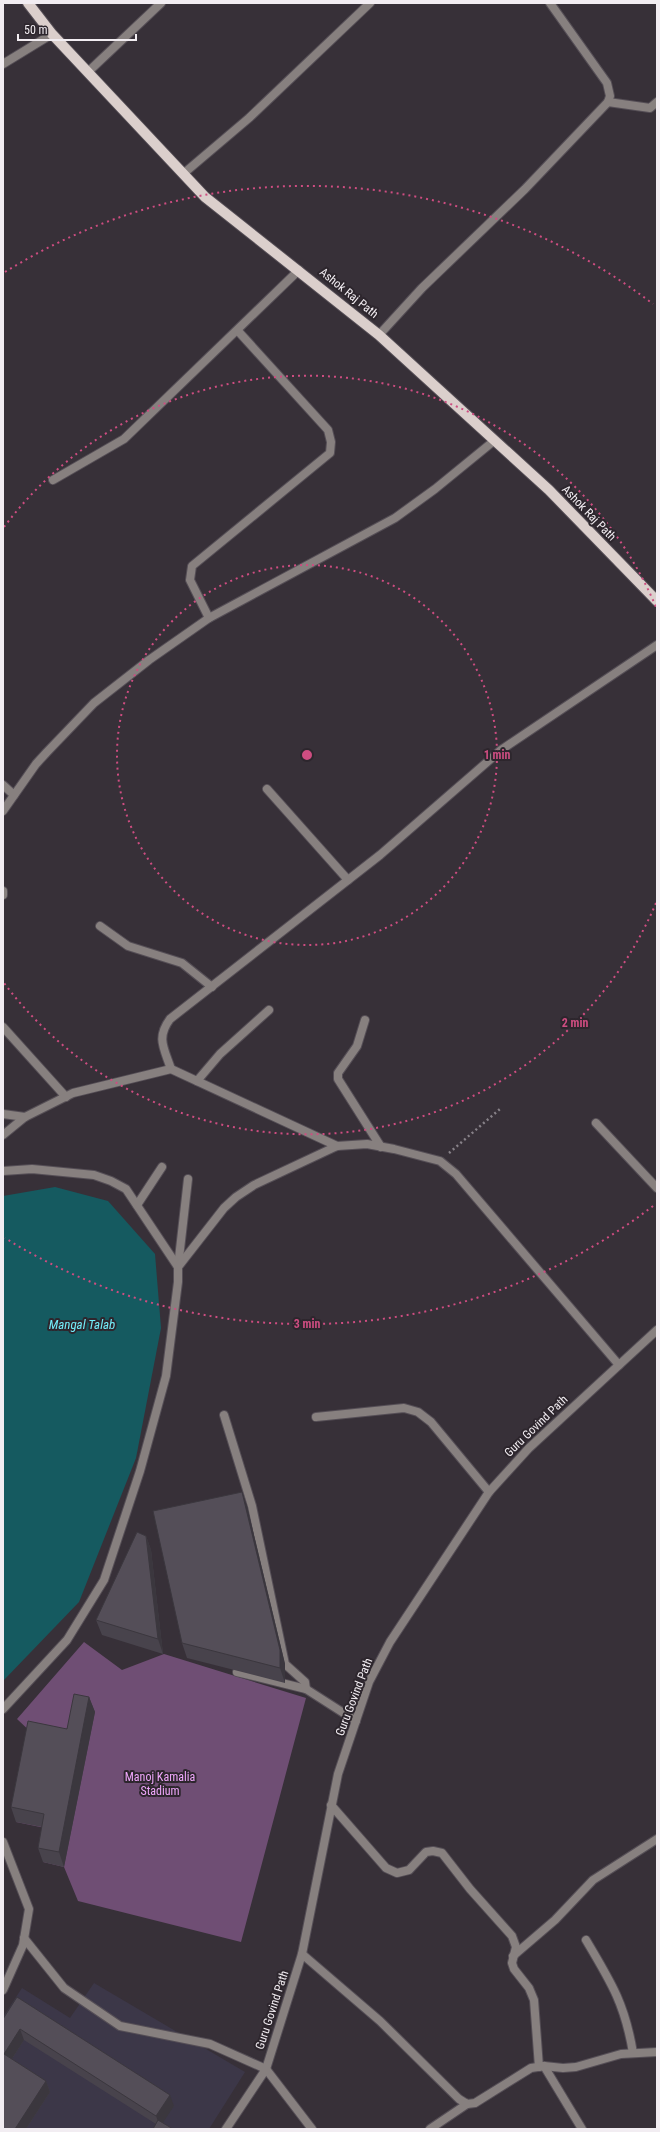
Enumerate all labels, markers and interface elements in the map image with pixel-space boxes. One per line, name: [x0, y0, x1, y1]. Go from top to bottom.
scale bar: [18, 16, 136, 42]
text: 50 m: [24, 23, 48, 37]
street label: Ashok Raj Path: [317, 265, 381, 321]
street label: Ashok Raj Path: [559, 482, 619, 544]
centre of rings: [300, 748, 314, 762]
text: 1 min: [484, 748, 510, 762]
text: 2 min: [562, 1016, 588, 1030]
water label: Mangal Talab: [49, 1317, 115, 1332]
text: 3 min: [294, 1317, 320, 1331]
street label: Guru Govind Path: [502, 1392, 571, 1460]
street label: Guru Govind Path: [333, 1656, 375, 1738]
park label: Manoj Kamalia Stadium: [125, 1770, 195, 1798]
street label: Guru Govind Path: [253, 1969, 291, 2051]

